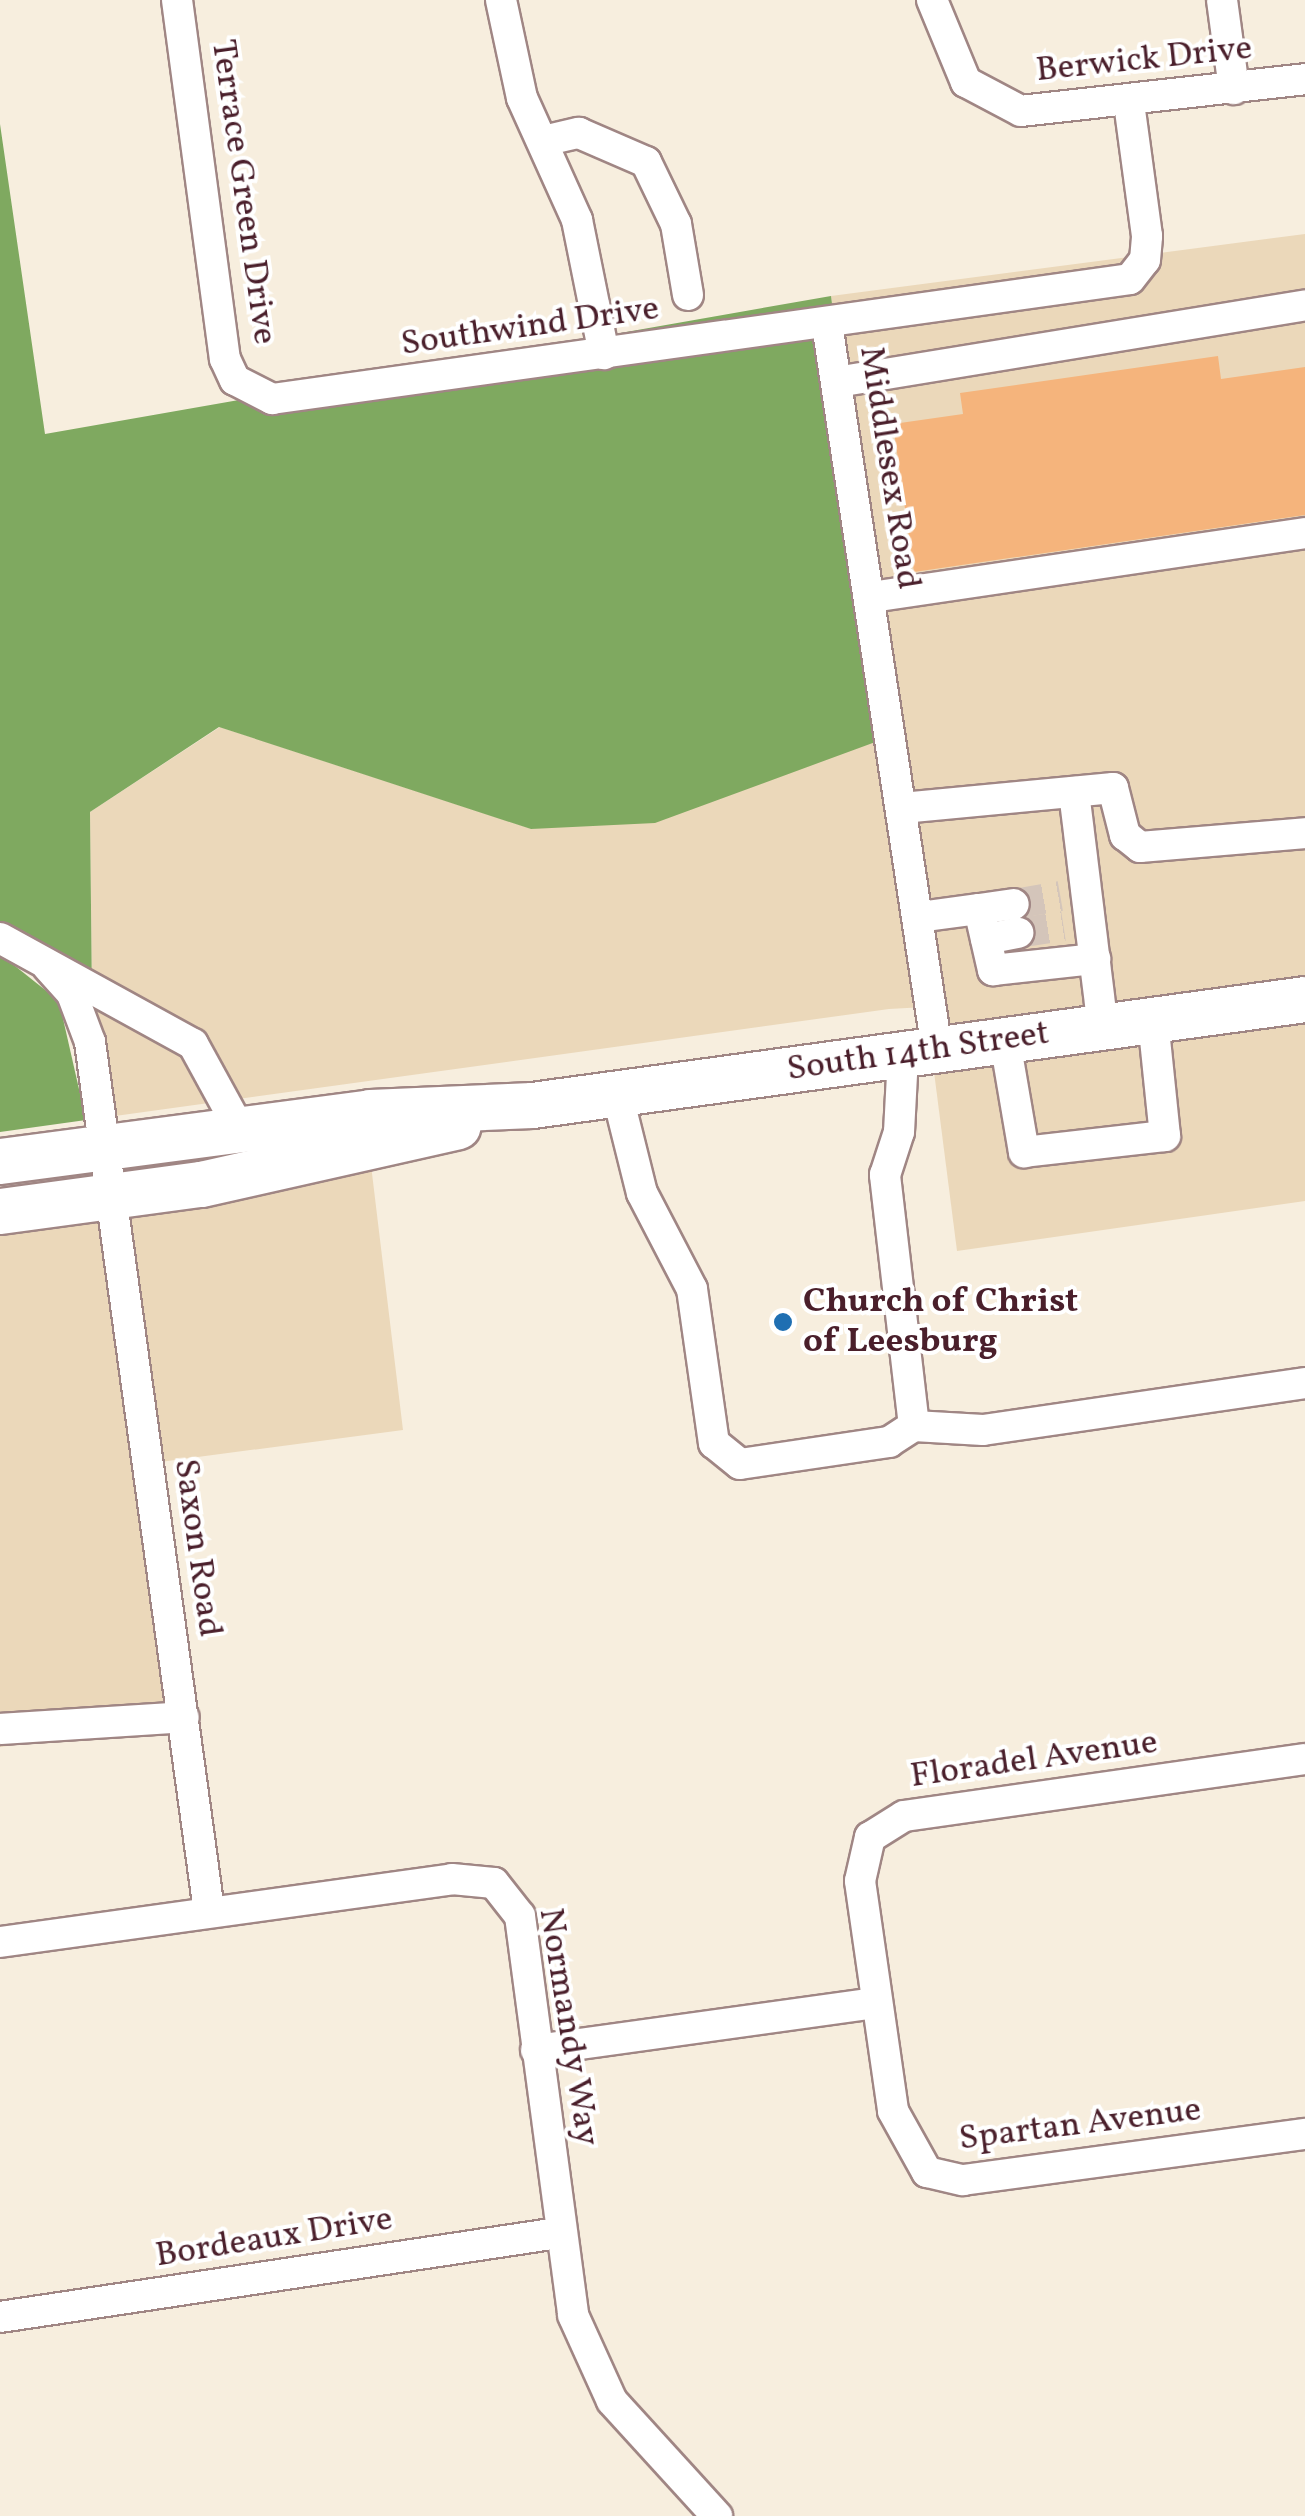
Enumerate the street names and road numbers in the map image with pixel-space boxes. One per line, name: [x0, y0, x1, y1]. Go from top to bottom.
street label: Berwick Drive: [1034, 28, 1254, 92]
street label: Terrace Green Drive: [201, 37, 285, 347]
street label: Southwind Drive: [398, 288, 662, 366]
street label: Middlesex Road: [849, 343, 929, 593]
street label: South 14th Street: [784, 1013, 1052, 1091]
street label: Saxon Road: [164, 1456, 230, 1640]
street label: Floradel Avenue: [908, 1722, 1160, 1798]
street label: Normandy Way: [528, 1904, 608, 2150]
street label: Spartan Avenue: [957, 2089, 1203, 2161]
street label: Bordeaux Drive: [153, 2199, 395, 2277]

